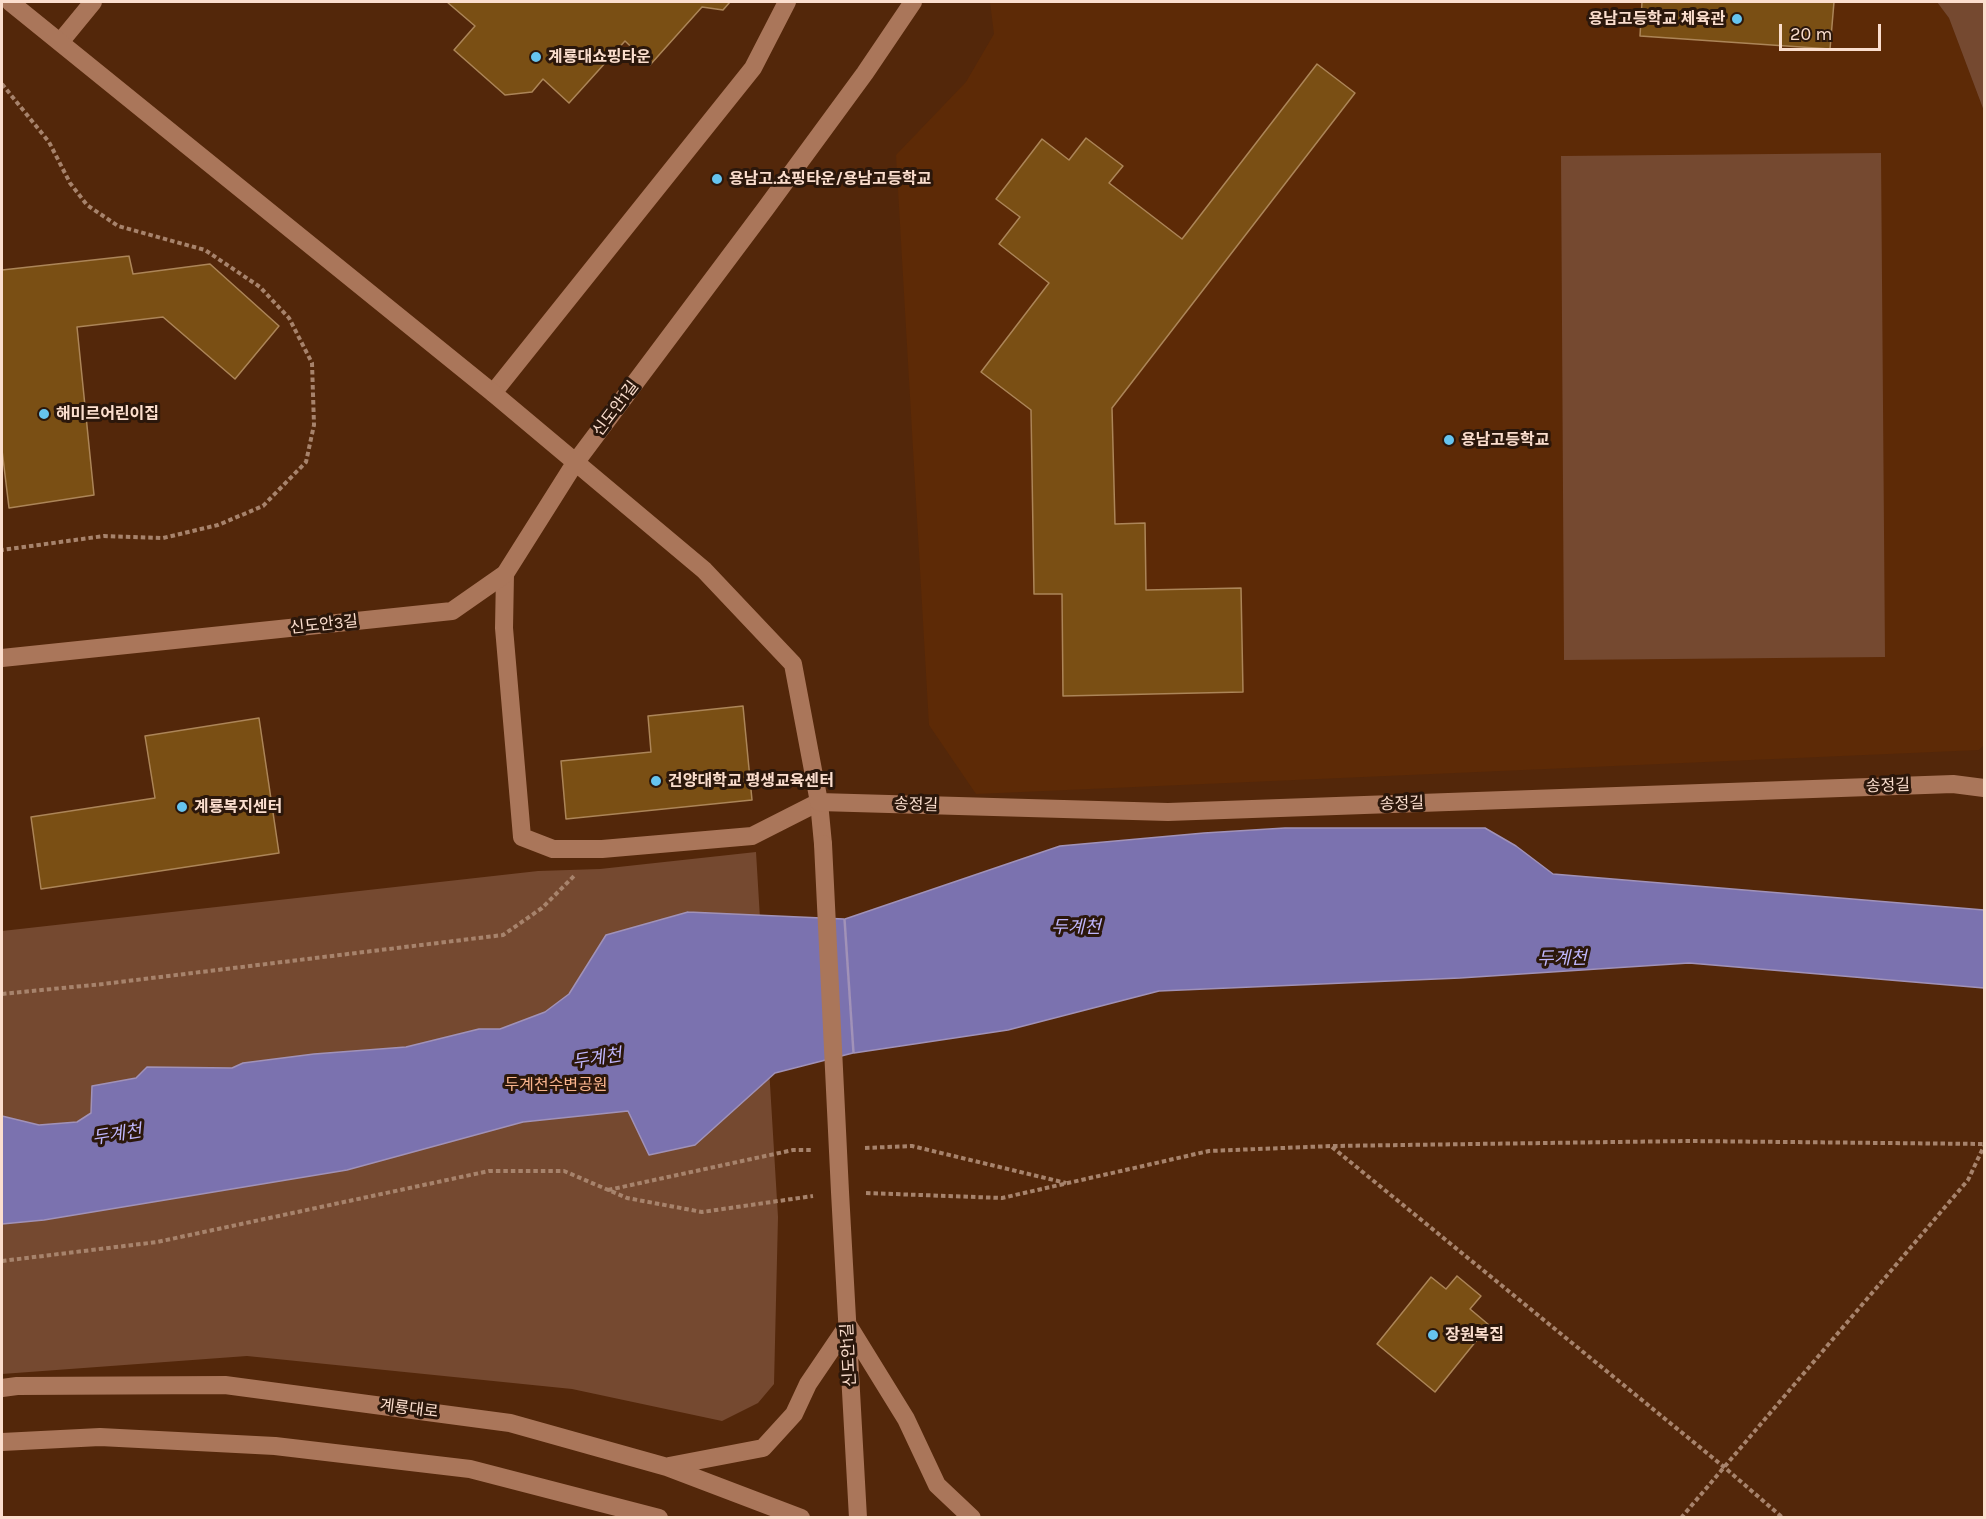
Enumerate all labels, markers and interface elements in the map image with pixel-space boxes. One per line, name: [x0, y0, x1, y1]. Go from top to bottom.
place label: 용남고등학교 체육관: [1588, 9, 1725, 29]
marker: 용남고등학교 체육관: [1730, 12, 1744, 26]
scale bar: [1782, 12, 1884, 50]
text: 20 m: [1790, 23, 1832, 45]
place label: 계룡대쇼핑타운: [548, 47, 651, 67]
marker: 계룡대쇼핑타운: [529, 50, 543, 64]
place label: 용남고.쇼핑타운/용남고등학교: [729, 169, 931, 189]
marker: 용남고.쇼핑타운/용남고등학교: [710, 172, 724, 186]
street label: 신도안1길: [589, 378, 643, 440]
place label: 해미르어린이집: [56, 404, 159, 424]
marker: 해미르어린이집: [37, 407, 51, 421]
place label: 용남고등학교: [1461, 430, 1549, 450]
marker: 용남고등학교: [1442, 433, 1456, 447]
street label: 신도안3길: [289, 612, 359, 638]
place label: 건양대학교 평생교육센터: [668, 771, 834, 791]
marker: 건양대학교 평생교육센터: [649, 774, 663, 788]
street label: 송정길: [1866, 776, 1910, 796]
street label: 송정길: [1380, 794, 1424, 814]
street label: 송정길: [894, 795, 938, 815]
place label: 계룡복지센터: [194, 797, 282, 817]
marker: 계룡복지센터: [175, 800, 189, 814]
water label: 두계천: [1051, 917, 1101, 939]
water label: 두계천: [1537, 948, 1587, 970]
water label: 두계천: [571, 1044, 623, 1074]
park label: 두계천수변공원: [504, 1075, 608, 1095]
water label: 두계천: [91, 1120, 143, 1150]
street label: 신도안1길: [838, 1322, 860, 1388]
place label: 장원복집: [1445, 1325, 1504, 1345]
marker: 장원복집: [1426, 1328, 1440, 1342]
street label: 계룡대로: [379, 1396, 439, 1422]

